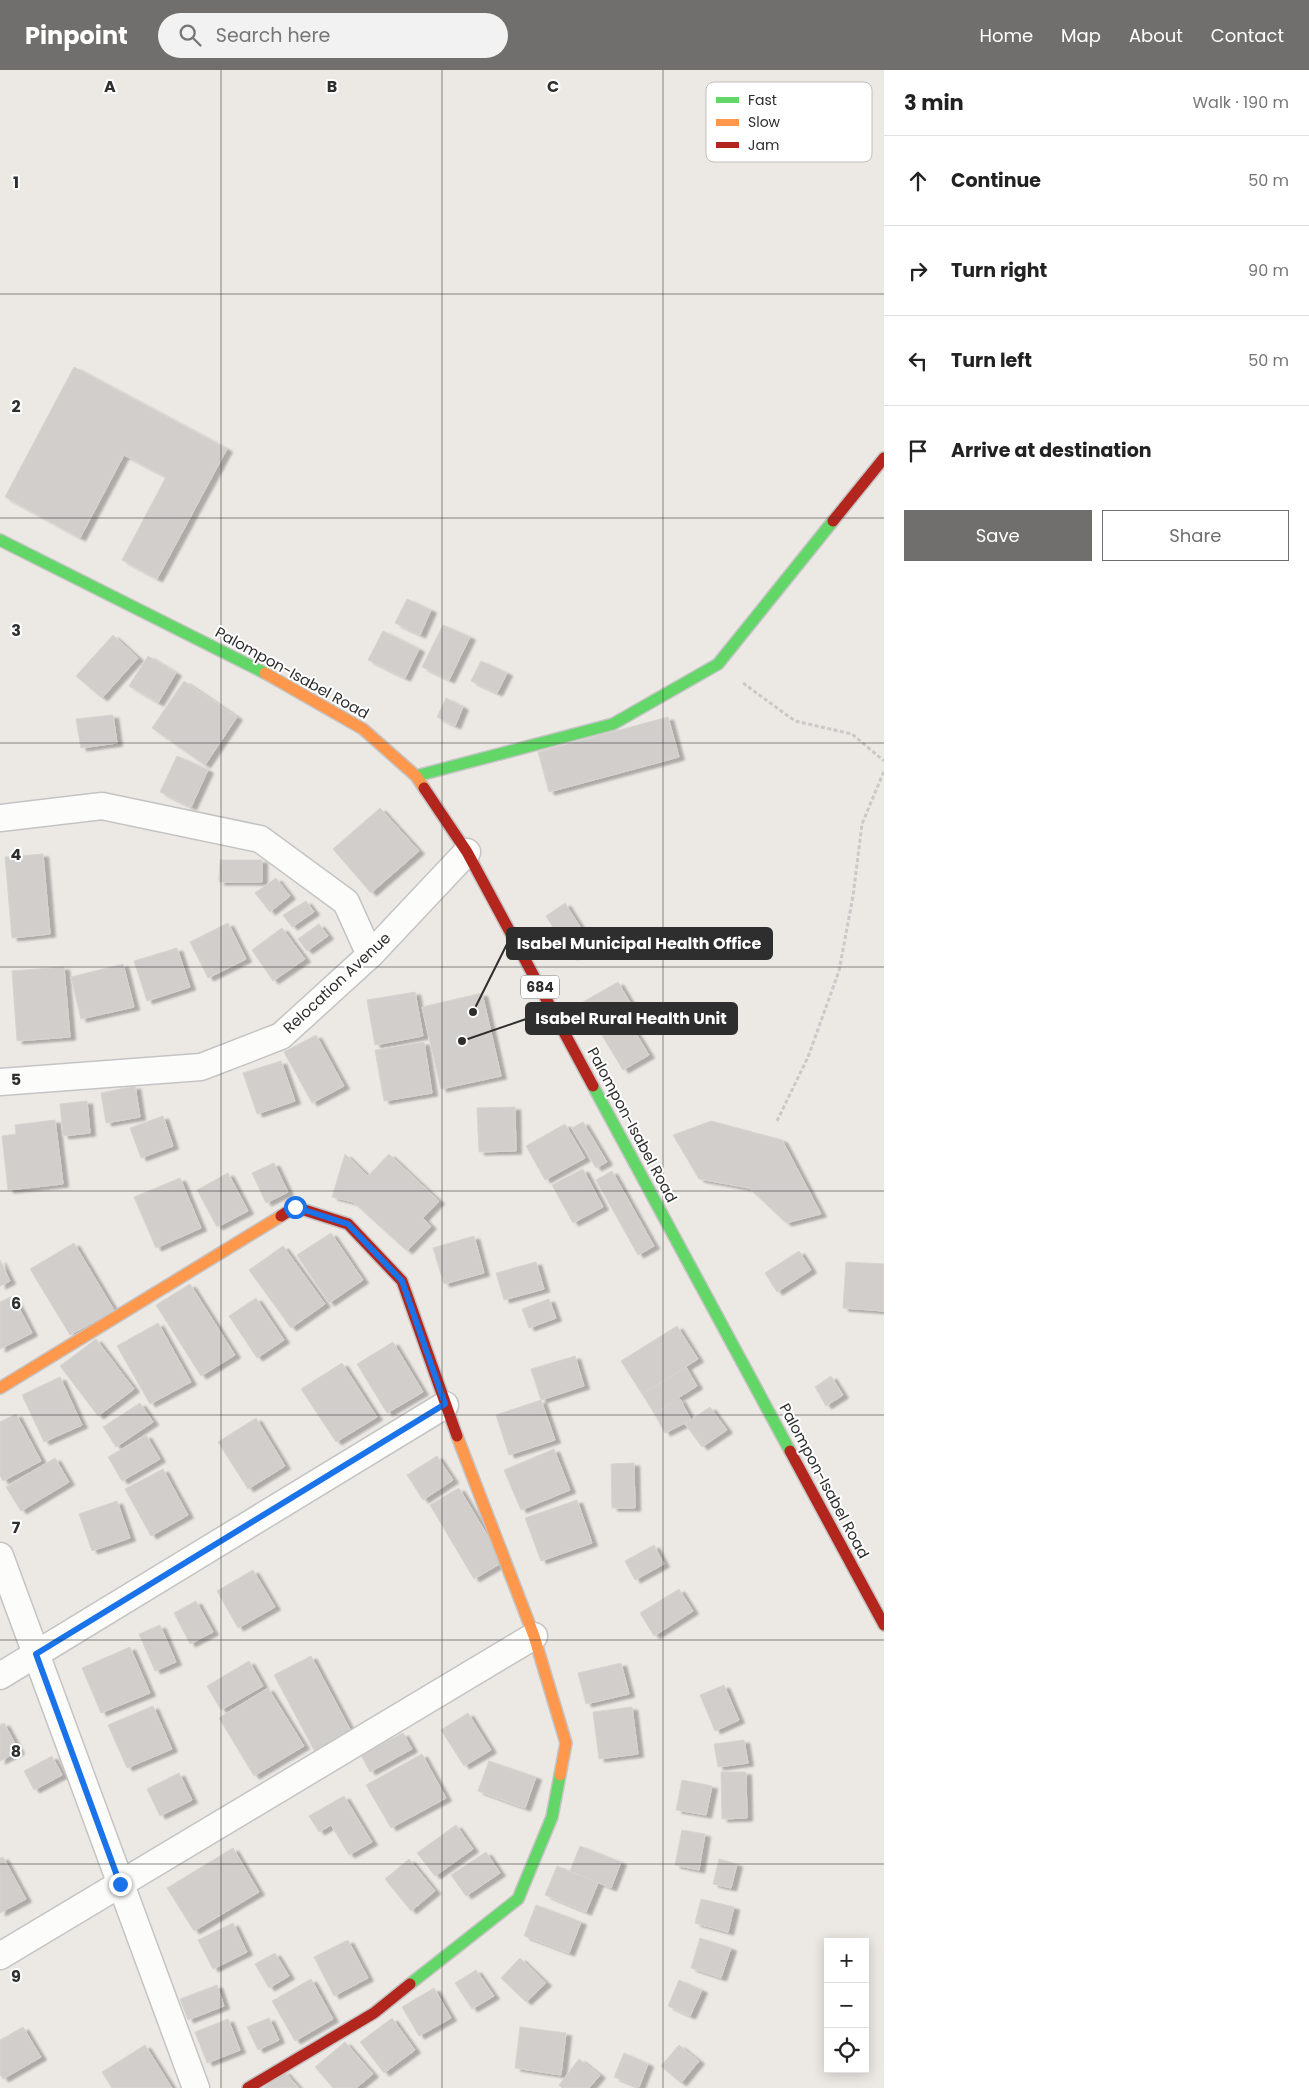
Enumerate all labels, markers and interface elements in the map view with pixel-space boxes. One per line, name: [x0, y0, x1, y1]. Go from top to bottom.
search box: [158, 13, 508, 58]
text: Pinpoint: [25, 19, 128, 52]
icon: search: [176, 21, 204, 49]
text: Search here: [216, 22, 330, 49]
text: Home: [979, 23, 1033, 48]
text: Map: [1061, 23, 1101, 48]
text: About: [1129, 23, 1183, 48]
text: Contact: [1211, 23, 1284, 48]
text: A: [104, 75, 116, 98]
text: B: [327, 75, 337, 98]
text: C: [547, 75, 559, 98]
legend: [706, 82, 872, 162]
text: 3 min: [904, 88, 964, 117]
text: Fast: [748, 90, 777, 110]
text: Walk · 190 m: [1192, 91, 1289, 114]
text: Slow: [748, 112, 781, 132]
text: Jam: [748, 135, 779, 155]
icon: ahead: [904, 167, 932, 195]
text: Continue: [951, 167, 1041, 194]
text: 50 m: [1248, 169, 1289, 192]
text: 1: [13, 171, 19, 194]
icon: right: [904, 257, 932, 285]
text: Turn right: [951, 257, 1047, 284]
text: 90 m: [1248, 259, 1289, 282]
icon: left: [904, 347, 932, 375]
text: Turn left: [951, 347, 1032, 374]
text: 50 m: [1248, 349, 1289, 372]
text: 2: [11, 395, 21, 418]
icon: arrive: [904, 437, 932, 465]
text: Arrive at destination: [951, 437, 1152, 464]
button: Save: [904, 510, 1092, 561]
button: Share: [1102, 510, 1289, 561]
text: 3: [11, 619, 21, 642]
street label: Palompon-Isabel Road: [212, 621, 373, 724]
text: 4: [11, 843, 22, 866]
street label: Relocation Avenue: [278, 927, 395, 1038]
callout: Isabel Municipal Health Office: [507, 928, 772, 959]
text: Isabel Municipal Health Office: [517, 932, 761, 955]
road number: 684: [521, 976, 559, 999]
callout: Isabel Rural Health Unit: [526, 1003, 737, 1034]
text: Isabel Rural Health Unit: [535, 1007, 727, 1030]
street label: Palompon-Isabel Road: [583, 1043, 682, 1206]
text: 5: [11, 1068, 21, 1091]
route start: [284, 1196, 307, 1219]
text: 6: [11, 1292, 21, 1315]
street label: Palompon-Isabel Road: [775, 1399, 874, 1562]
text: 7: [12, 1516, 21, 1539]
text: 8: [11, 1740, 21, 1763]
route end: [109, 1873, 132, 1896]
map controls: [824, 1938, 869, 2073]
button: +: [824, 1938, 869, 1983]
text: 9: [11, 1965, 21, 1988]
button: −: [824, 1983, 869, 2028]
button: locate: [824, 2028, 869, 2073]

